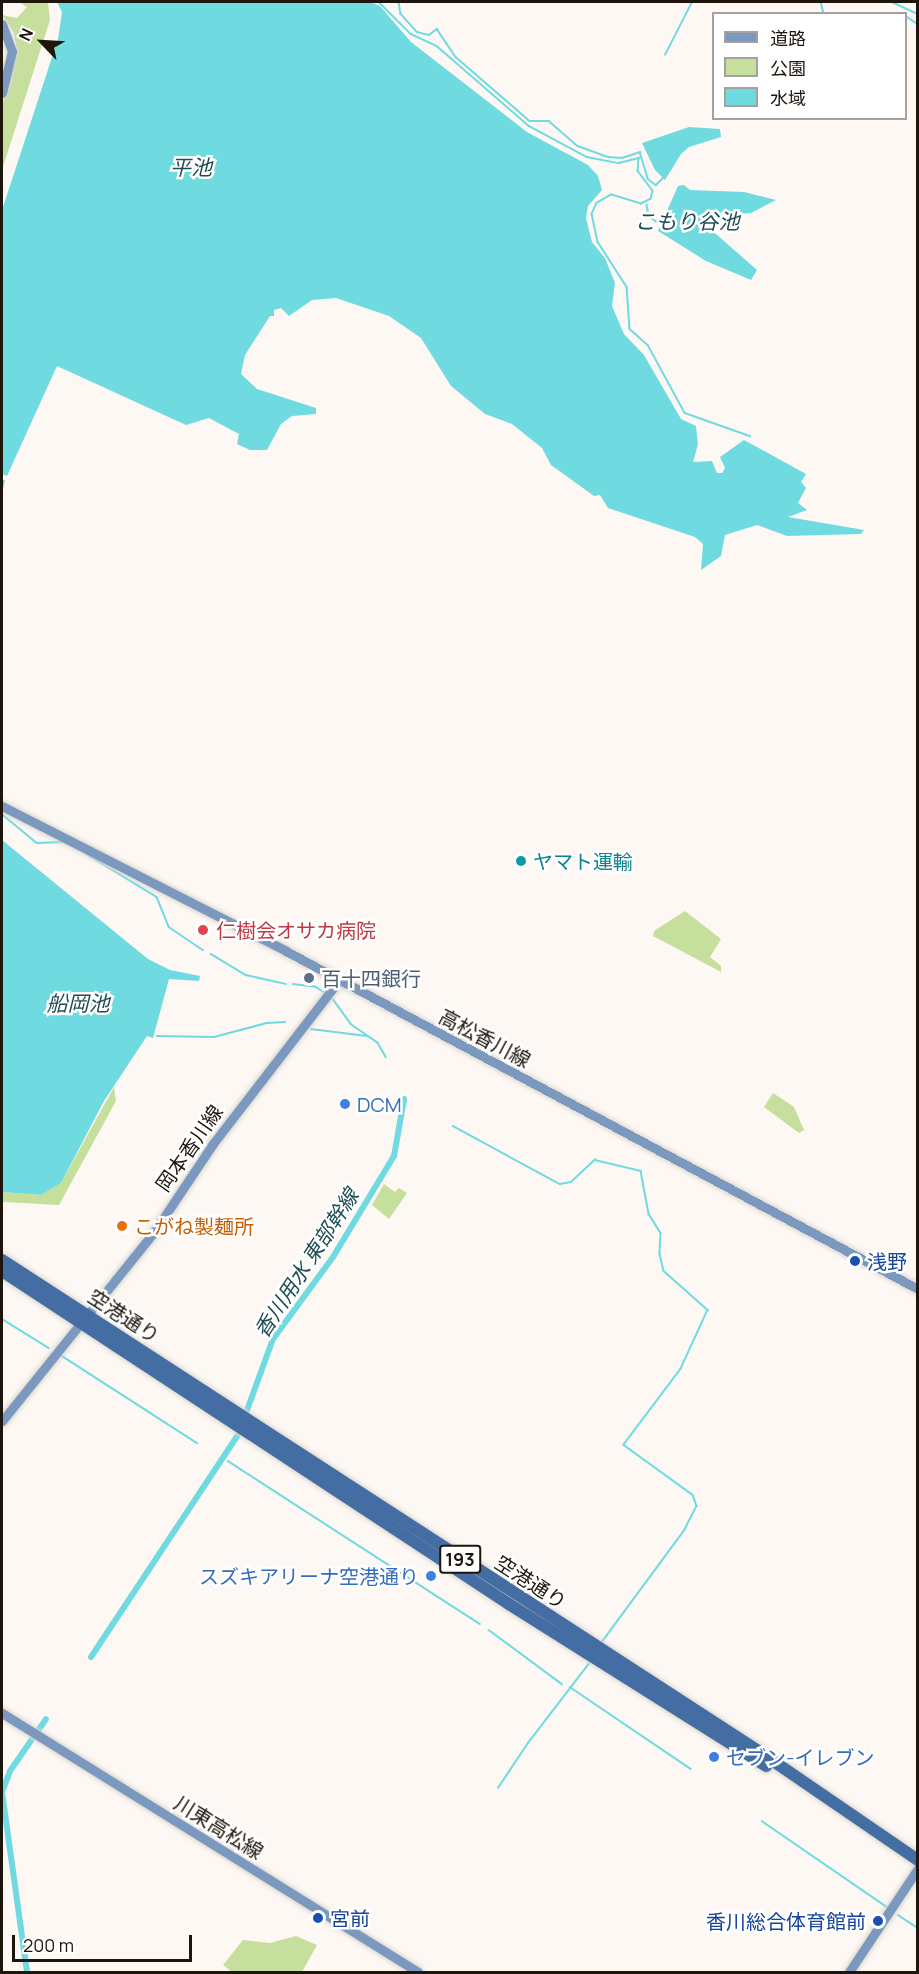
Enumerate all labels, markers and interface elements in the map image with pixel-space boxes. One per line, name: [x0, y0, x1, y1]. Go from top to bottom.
north arrow: [12, 12, 72, 72]
legend: [712, 12, 907, 120]
text: N: [13, 25, 38, 44]
text: 道路: [770, 26, 806, 50]
text: 公園: [770, 56, 806, 80]
text: 水域: [770, 86, 806, 110]
water label: 平池: [170, 154, 212, 180]
water label: こもり谷池: [635, 208, 739, 234]
place label: ヤマト運輸: [533, 849, 633, 873]
marker: ヤマト運輸: [514, 854, 528, 868]
place label: 仁樹会オサカ病院: [216, 918, 376, 942]
marker: 仁樹会オサカ病院: [194, 921, 212, 939]
place label: 百十四銀行: [321, 966, 421, 990]
marker: 百十四銀行: [302, 971, 316, 985]
water label: 船岡池: [47, 990, 109, 1016]
street label: 高松香川線: [435, 1004, 535, 1072]
place label: DCM: [357, 1092, 402, 1116]
marker: DCM: [338, 1097, 352, 1111]
street label: 岡本香川線: [150, 1100, 228, 1196]
water label: 香川用水 東部幹線: [249, 1184, 363, 1342]
place label: こがね製麺所: [134, 1214, 254, 1238]
marker: こがね製麺所: [115, 1219, 129, 1233]
place label: 浅野: [867, 1249, 907, 1273]
marker: 浅野: [848, 1254, 862, 1268]
street label: 空港通り: [84, 1284, 164, 1348]
road number: 193: [439, 1544, 481, 1574]
street label: 空港通り: [491, 1550, 571, 1614]
place label: スズキアリーナ空港通り: [199, 1564, 419, 1588]
marker: スズキアリーナ空港通り: [424, 1569, 438, 1583]
place label: セブン-イレブン: [726, 1745, 874, 1769]
marker: セブン-イレブン: [707, 1750, 721, 1764]
street label: 川東高松線: [170, 1790, 268, 1864]
place label: 宮前: [330, 1906, 370, 1930]
place label: 香川総合体育館前: [706, 1909, 866, 1933]
marker: 宮前: [311, 1911, 325, 1925]
marker: 香川総合体育館前: [871, 1914, 885, 1928]
scale bar: [15, 1923, 195, 1961]
text: 200 m: [23, 1933, 74, 1957]

